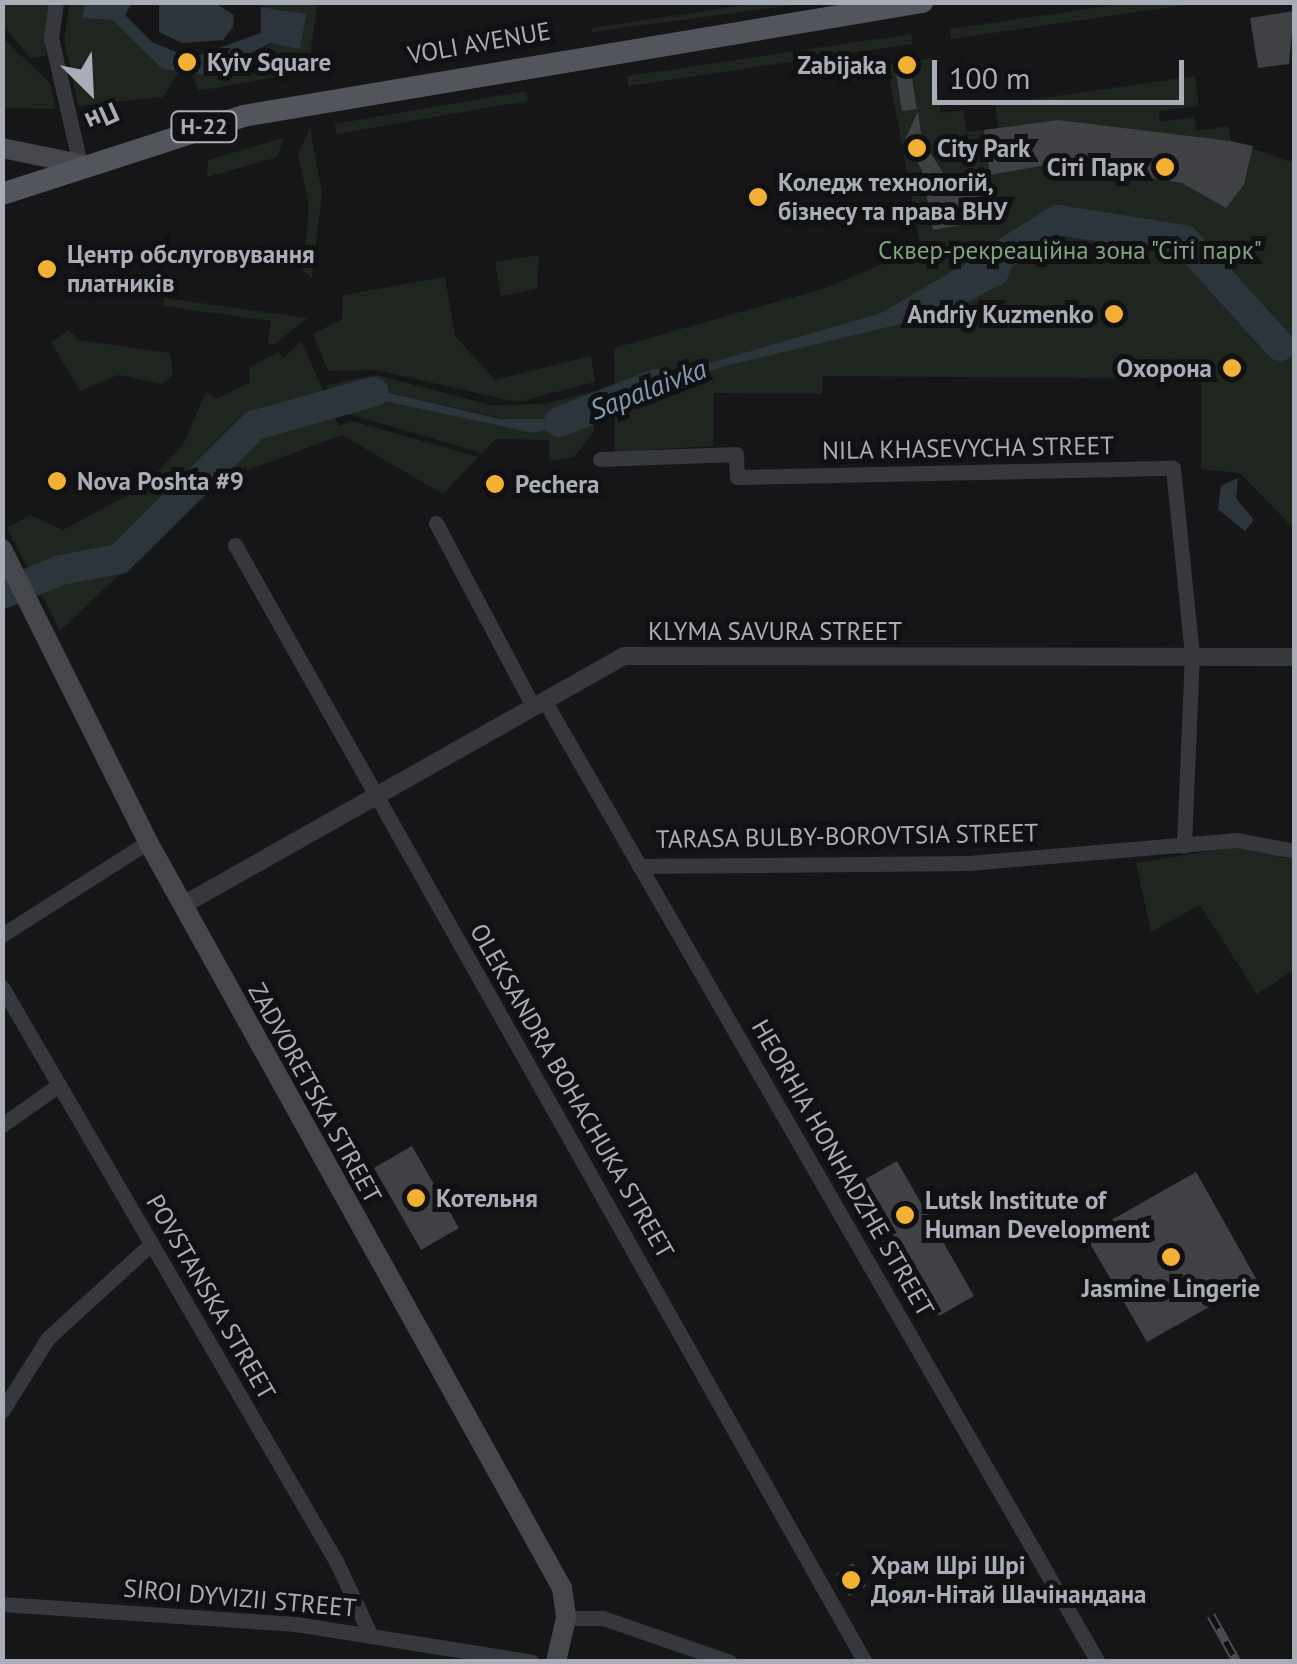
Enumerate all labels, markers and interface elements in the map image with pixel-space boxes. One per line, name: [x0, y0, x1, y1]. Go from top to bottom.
street label: VOLI AVENUE: [405, 16, 553, 70]
north arrow: [40, 40, 140, 140]
scale bar: [937, 40, 1190, 102]
place label: Kyiv Square: [207, 47, 332, 77]
place label: Zabijaka: [798, 50, 887, 80]
marker: Kyiv Square: [176, 51, 198, 73]
marker: Zabijaka: [896, 54, 918, 76]
text: 100 m: [949, 58, 1030, 97]
text: Пн: [80, 94, 125, 141]
road number: Н-22: [169, 110, 239, 144]
place label: City Park: [937, 133, 1031, 163]
marker: City Park: [906, 137, 928, 159]
place label: Сіті Парк: [1047, 152, 1145, 182]
marker: Сіті Парк: [1154, 156, 1176, 178]
place label: Коледж технологій, бізнесу та права ВНУ: [778, 168, 1008, 227]
marker: Коледж технологій, бізнесу та права ВНУ: [747, 186, 769, 208]
park label: Сквер-рекреаційна зона "Сіті парк": [877, 235, 1263, 265]
place label: Центр обслуговування платників: [67, 240, 315, 299]
marker: Центр обслуговування платників: [36, 258, 58, 280]
place label: Andriy Kuzmenko: [906, 299, 1094, 329]
marker: Andriy Kuzmenko: [1103, 303, 1125, 325]
water label: Sapalaivka: [585, 351, 711, 427]
place label: Охорона: [1117, 353, 1212, 383]
marker: Охорона: [1221, 357, 1243, 379]
street label: NILA KHASEVYCHA STREET: [821, 430, 1115, 466]
place label: Nova Poshta #9: [77, 466, 244, 496]
place label: Pechera: [515, 469, 599, 499]
marker: Nova Poshta #9: [46, 470, 68, 492]
marker: Pechera: [484, 473, 506, 495]
street label: KLYMA SAVURA STREET: [647, 616, 903, 646]
street label: TARASA BULBY-BOROVTSIA STREET: [654, 818, 1040, 854]
street label: OLEKSANDRA BOHACHUKA STREET: [463, 917, 681, 1265]
street label: ZADVORETSKA STREET: [242, 977, 388, 1209]
street label: HEORHIA HONHADZHE STREET: [745, 1014, 941, 1322]
place label: Котельня: [436, 1183, 538, 1213]
place label: Lutsk Institute of Human Development: [925, 1186, 1150, 1245]
marker: Котельня: [405, 1187, 427, 1209]
street label: POVSTANSKA STREET: [140, 1189, 282, 1405]
marker: Lutsk Institute of Human Development: [894, 1204, 916, 1226]
marker: Jasmine Lingerie: [1160, 1246, 1182, 1268]
place label: Jasmine Lingerie: [1082, 1273, 1260, 1303]
place label: Храм Шрі Шрі Доял-Нітай Шачінандана: [871, 1551, 1146, 1610]
marker: Храм Шрі Шрі Доял-Нітай Шачінандана: [840, 1569, 862, 1591]
street label: SIROI DYVIZII STREET: [122, 1573, 358, 1623]

